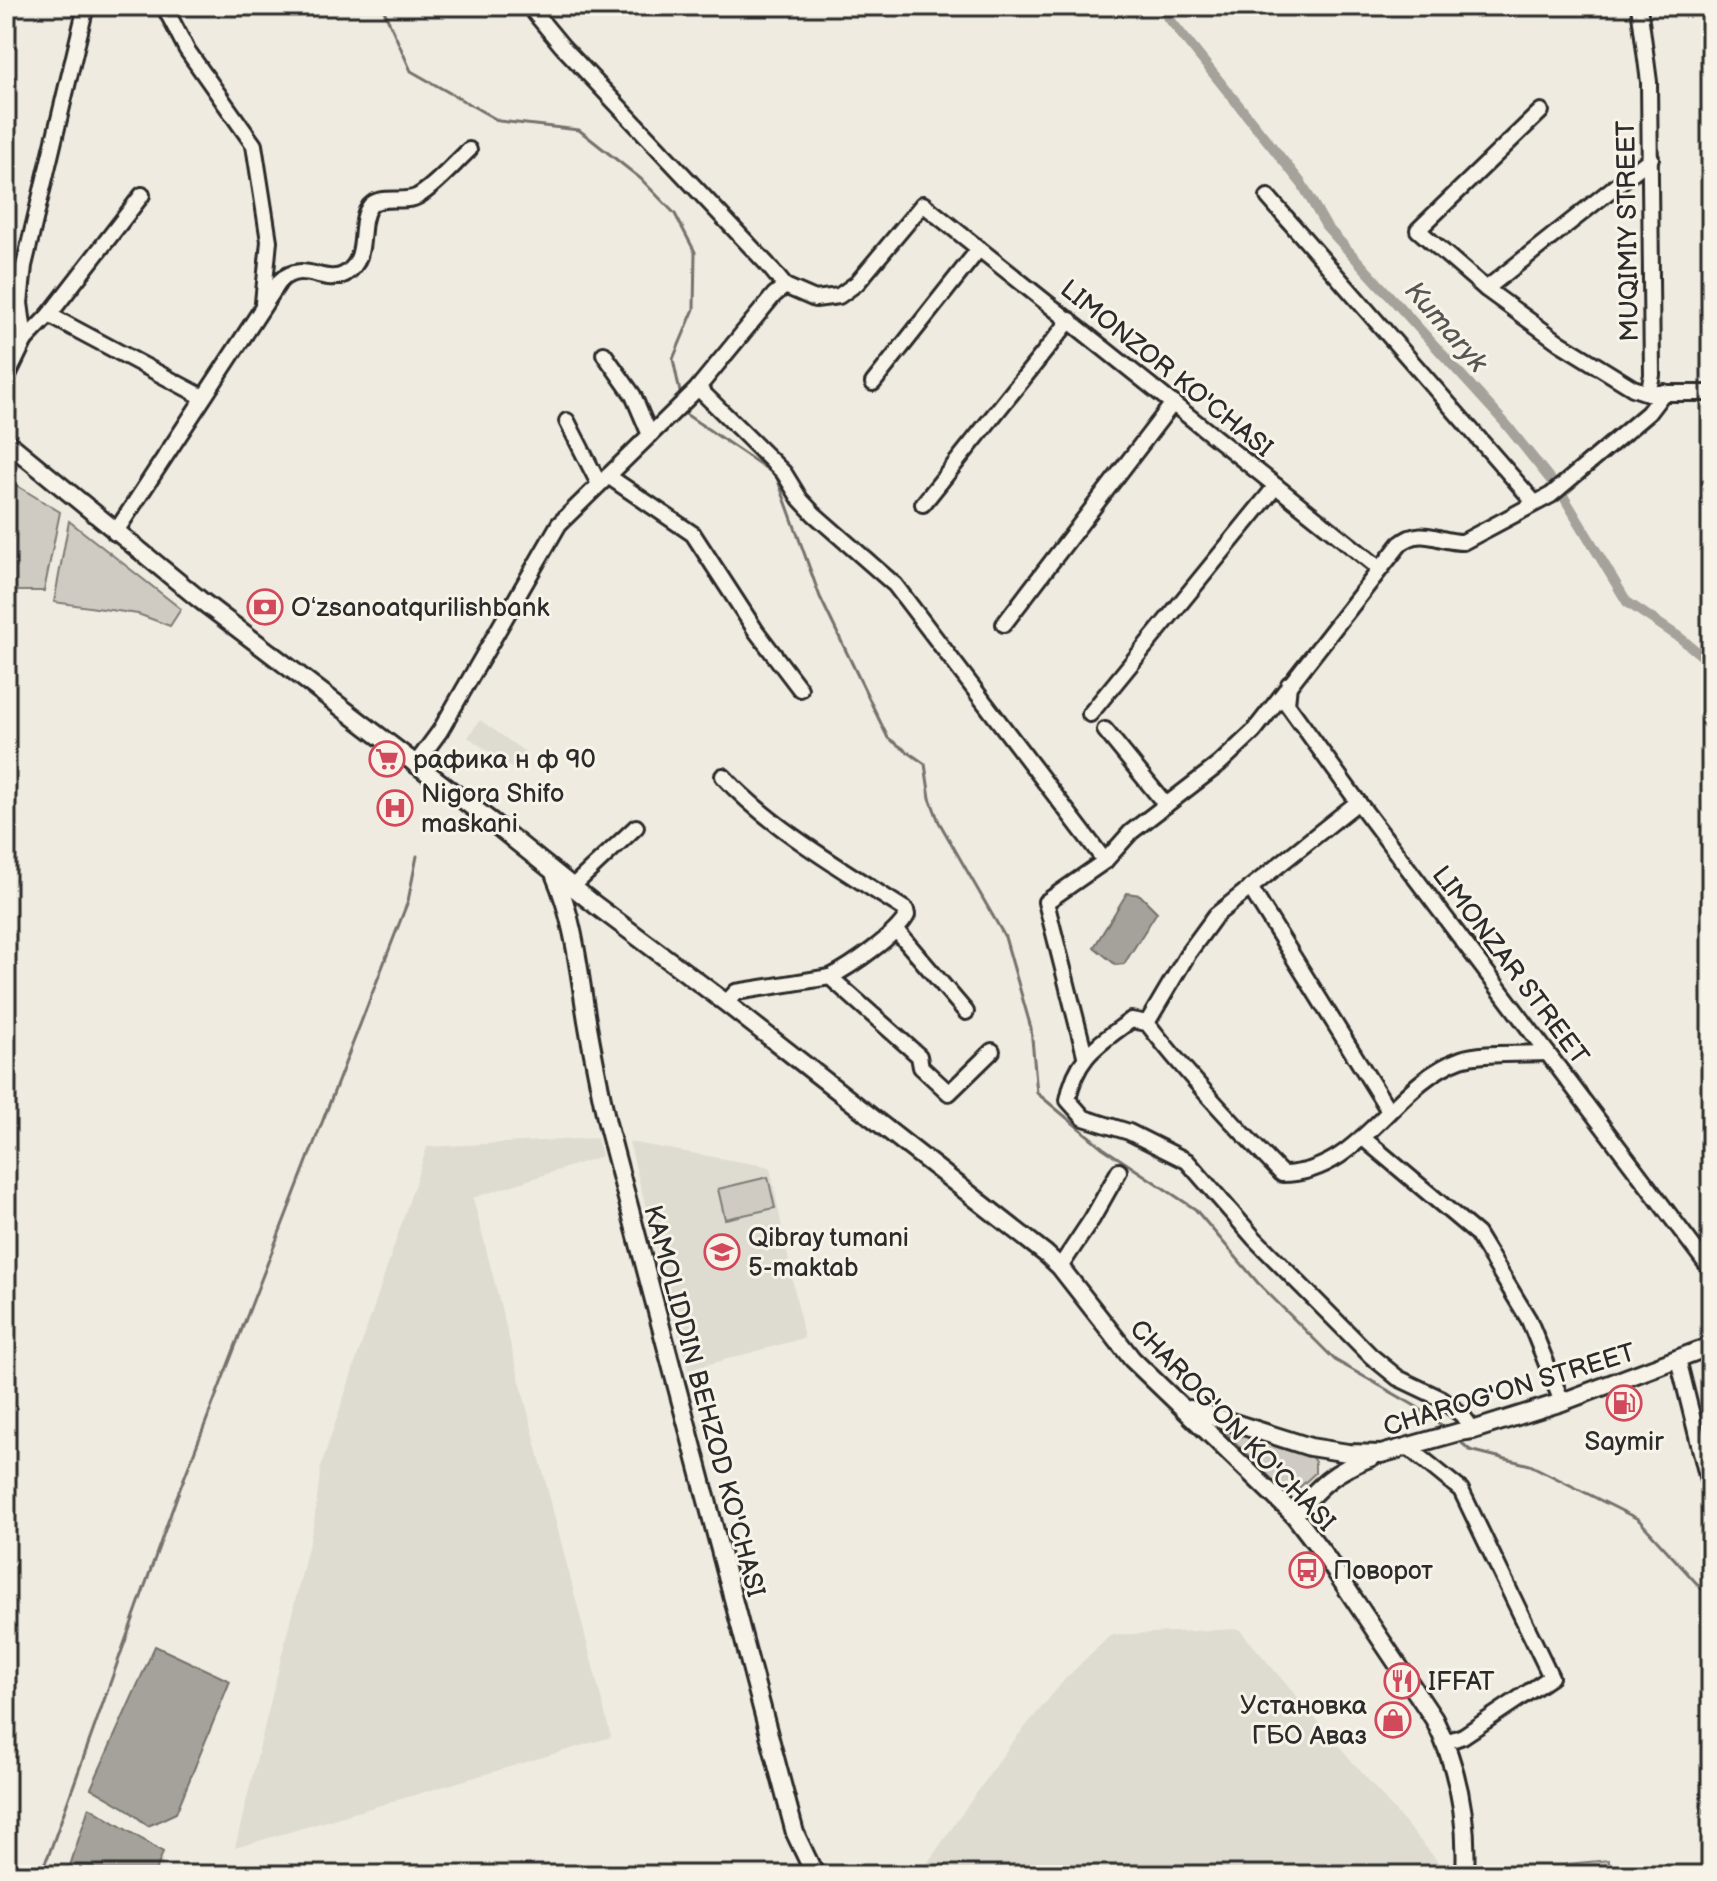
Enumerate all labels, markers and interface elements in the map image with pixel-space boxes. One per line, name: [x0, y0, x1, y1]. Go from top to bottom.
street label: MUQIMIY STREET: [1611, 120, 1646, 342]
street label: LIMONZOR KO'CHASI: [1054, 274, 1278, 464]
water label: Kumaryk: [1398, 275, 1495, 380]
bank icon: Oʻzsanoatqurilishbank: [246, 588, 284, 626]
place label: Oʻzsanoatqurilishbank: [291, 593, 549, 624]
supermarket icon: рафика н ф 90: [368, 740, 406, 778]
place label: рафика н ф 90: [413, 745, 596, 776]
place label: Nigora Shifo maskani: [421, 779, 565, 840]
hospital icon: Nigora Shifo maskani: [376, 789, 414, 827]
street label: LIMONZAR STREET: [1425, 860, 1595, 1072]
street label: KAMOLIDDIN BEHZOD KO'CHASI: [636, 1202, 771, 1601]
place label: Qibray tumani 5-maktab: [748, 1223, 909, 1284]
school or university icon: Qibray tumani 5-maktab: [703, 1233, 741, 1271]
street label: CHAROG'ON KO'CHASI: [1123, 1314, 1341, 1538]
street label: CHAROG'ON STREET: [1380, 1337, 1640, 1444]
fuel station icon: Saymir: [1605, 1384, 1643, 1422]
place label: Saymir: [1584, 1427, 1664, 1458]
bus stop icon: Поворот: [1288, 1551, 1326, 1589]
place label: Поворот: [1333, 1556, 1433, 1587]
restaurant icon: IFFAT: [1383, 1662, 1421, 1700]
place label: IFFAT: [1428, 1667, 1495, 1698]
place label: Установка ГБО Аваз: [1240, 1691, 1367, 1752]
shop icon: Установка ГБО Аваз: [1374, 1701, 1412, 1739]

